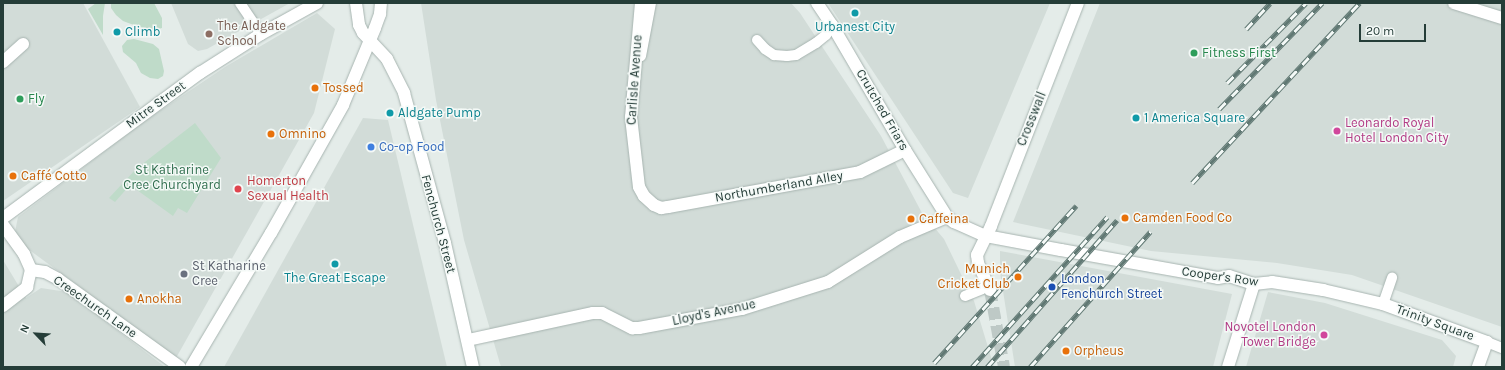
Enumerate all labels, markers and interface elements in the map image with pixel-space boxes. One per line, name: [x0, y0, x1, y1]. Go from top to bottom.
marker: Urbanest City: [850, 8, 860, 18]
scale bar: [1361, 16, 1428, 42]
place label: The Aldgate School: [217, 19, 286, 50]
place label: Urbanest City: [815, 19, 895, 35]
place label: Climb: [125, 24, 160, 40]
text: 20 m: [1366, 24, 1394, 38]
marker: Climb: [112, 27, 122, 37]
marker: The Aldgate School: [204, 29, 214, 39]
street label: Carlisle Avenue: [624, 34, 646, 126]
place label: Fitness First: [1202, 45, 1276, 61]
marker: Fitness First: [1189, 48, 1199, 58]
street label: Crutched Friars: [852, 66, 912, 154]
street label: Mitre Street: [123, 78, 189, 132]
place label: Tossed: [323, 80, 364, 96]
marker: Tossed: [310, 83, 320, 93]
street label: Crosswall: [1014, 90, 1050, 148]
place label: Fly: [28, 91, 45, 107]
marker: Fly: [15, 94, 25, 104]
place label: Aldgate Pump: [398, 105, 481, 121]
marker: Aldgate Pump: [385, 108, 395, 118]
place label: 1 America Square: [1144, 110, 1245, 126]
marker: 1 America Square: [1131, 113, 1141, 123]
place label: Leonardo Royal Hotel London City: [1345, 116, 1449, 147]
place label: Omnino: [279, 126, 326, 142]
marker: Leonardo Royal Hotel London City: [1332, 126, 1342, 136]
marker: Omnino: [266, 129, 276, 139]
place label: Co-op Food: [379, 139, 445, 155]
marker: Co-op Food: [366, 142, 376, 152]
park label: St Katharine Cree Churchyard: [123, 163, 221, 194]
place label: Caffé Cotto: [21, 168, 87, 184]
street label: Northumberland Alley: [714, 168, 844, 206]
marker: Caffé Cotto: [8, 171, 18, 181]
street label: Fenchurch Street: [417, 173, 459, 275]
place label: Homerton Sexual Health: [247, 174, 329, 205]
marker: Homerton Sexual Health: [232, 183, 244, 195]
place label: Camden Food Co: [1133, 210, 1232, 226]
place label: Caffeina: [919, 211, 969, 227]
marker: Camden Food Co: [1120, 213, 1130, 223]
marker: Caffeina: [906, 214, 916, 224]
place label: St Katharine Cree: [192, 259, 266, 290]
marker: The Great Escape: [330, 259, 340, 269]
place label: Munich Cricket Club: [938, 262, 1010, 293]
street label: Cooper's Row: [1181, 264, 1259, 290]
marker: St Katharine Cree: [179, 269, 189, 279]
place label: The Great Escape: [284, 270, 386, 286]
street label: Creechurch Lane: [50, 272, 140, 342]
marker: Munich Cricket Club: [1013, 272, 1023, 282]
place label: London Fenchurch Street: [1061, 272, 1162, 303]
marker: London Fenchurch Street: [1046, 281, 1058, 293]
place label: Anokha: [137, 291, 182, 307]
marker: Anokha: [124, 294, 134, 304]
street label: Lloyd's Avenue: [671, 297, 757, 329]
street label: Trinity Square: [1394, 302, 1476, 344]
north arrow: [16, 314, 56, 354]
place label: Novotel London Tower Bridge: [1224, 320, 1316, 351]
text: N: [17, 322, 32, 335]
marker: Novotel London Tower Bridge: [1319, 330, 1329, 340]
place label: Orpheus: [1074, 343, 1124, 359]
marker: Orpheus: [1061, 346, 1071, 356]

